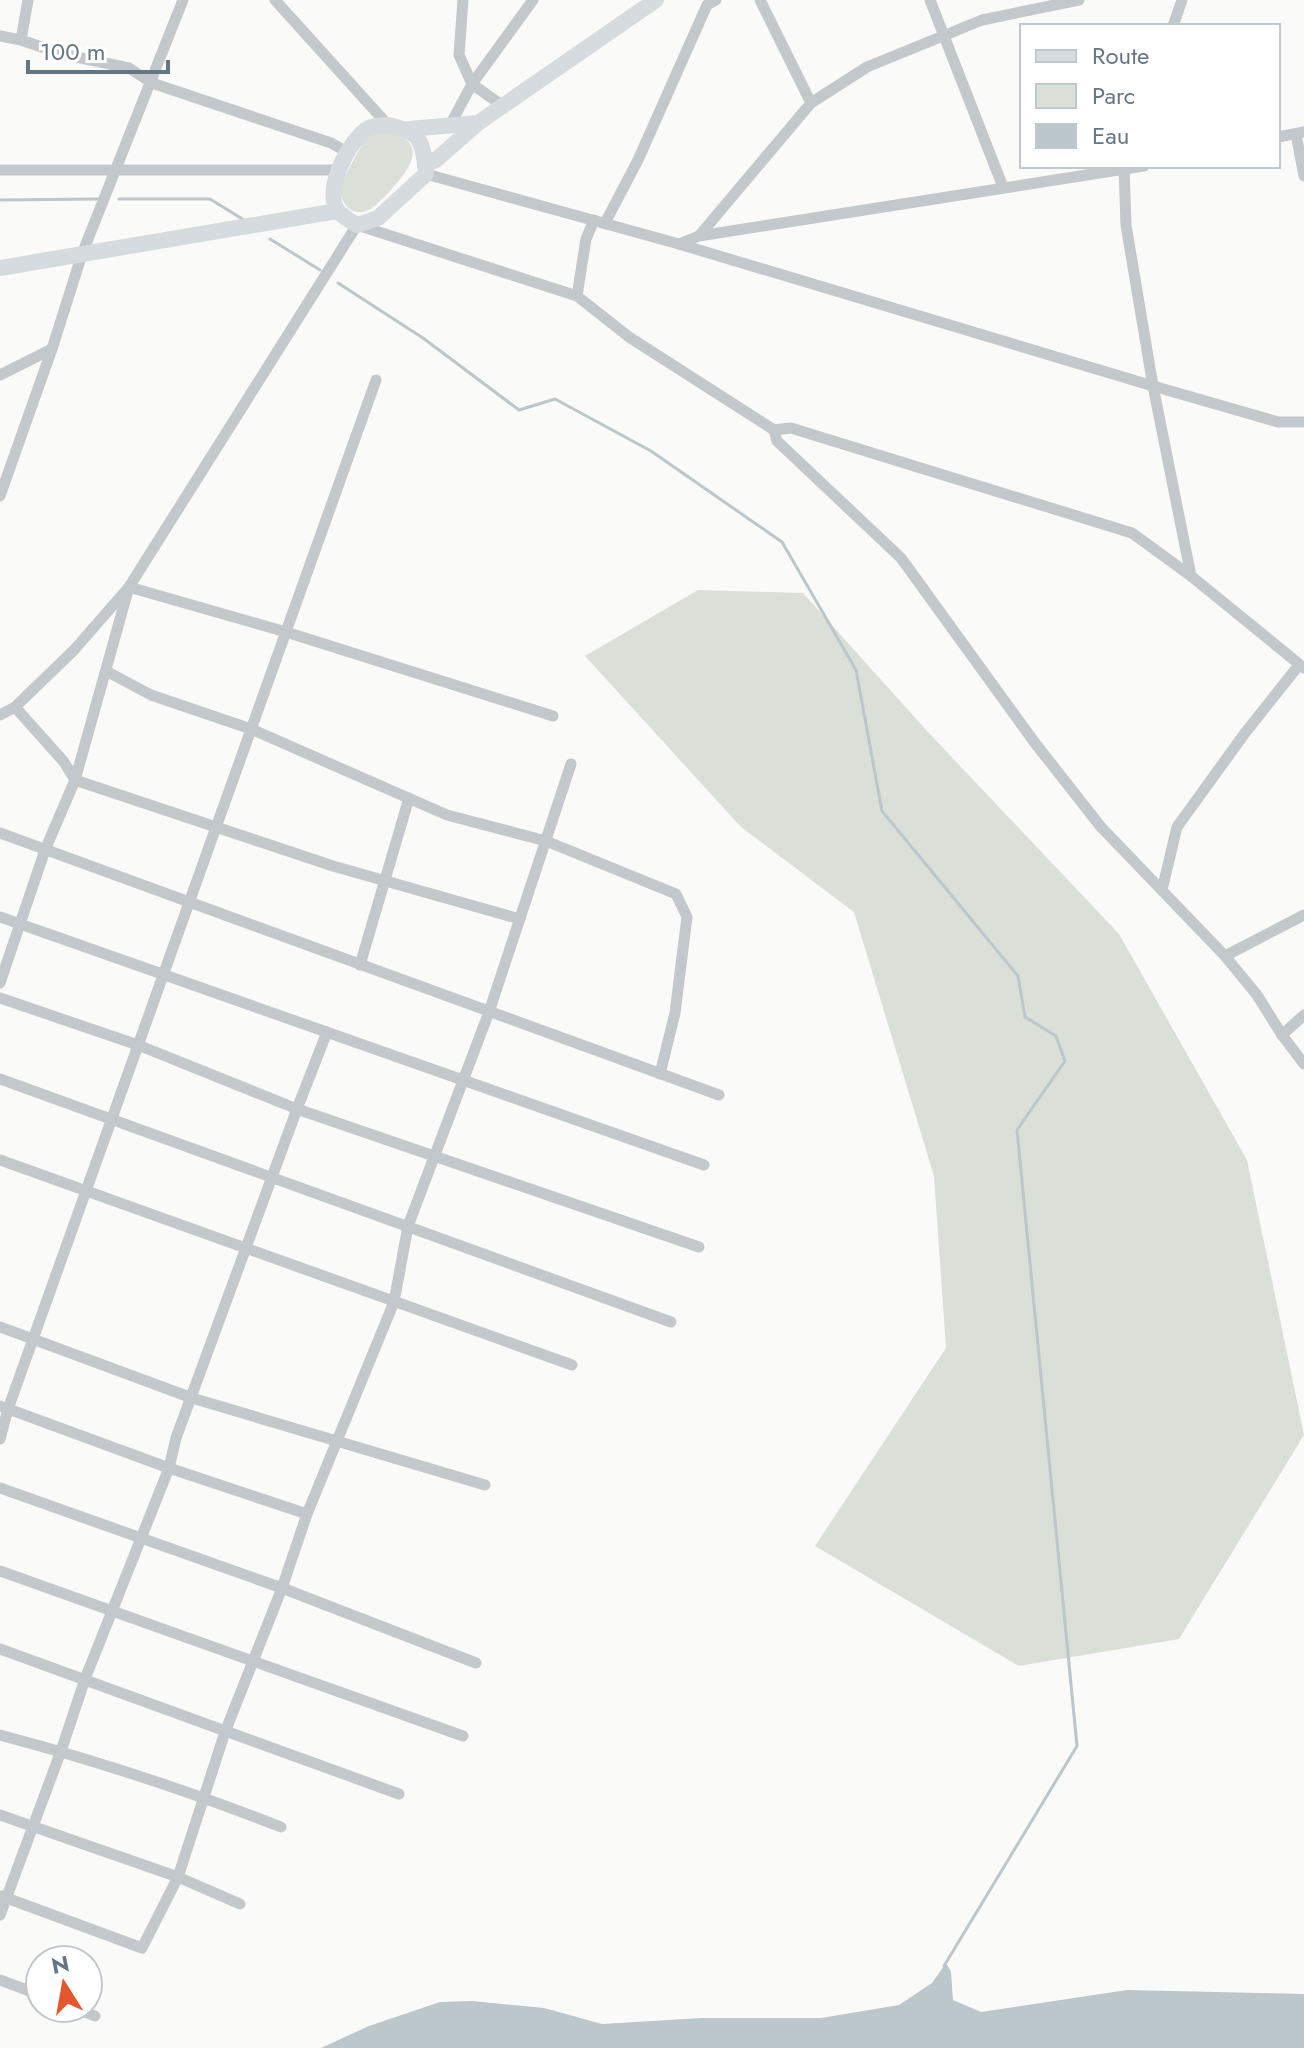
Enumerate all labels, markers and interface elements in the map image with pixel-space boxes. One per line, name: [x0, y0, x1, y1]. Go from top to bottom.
scale bar: [28, 24, 168, 74]
legend: [1020, 24, 1280, 168]
text: 100 m: [40, 34, 106, 69]
text: Route: [1092, 38, 1149, 73]
text: Parc: [1092, 78, 1135, 113]
text: Eau: [1092, 118, 1129, 153]
north arrow: [24, 1944, 104, 2024]
text: N: [49, 1947, 72, 1982]

